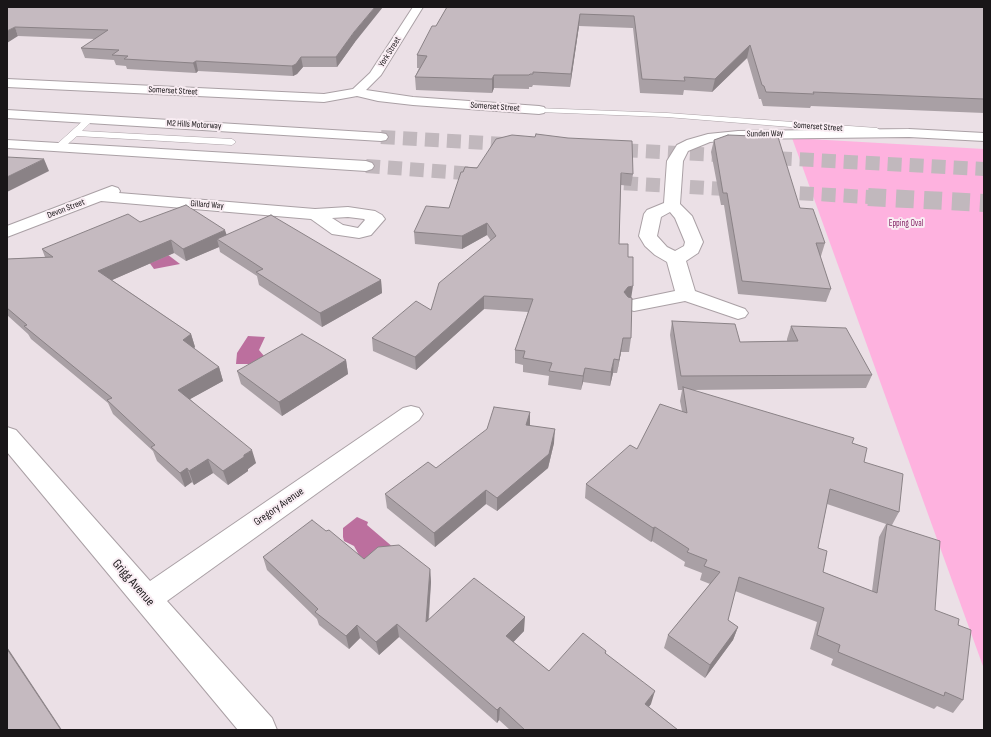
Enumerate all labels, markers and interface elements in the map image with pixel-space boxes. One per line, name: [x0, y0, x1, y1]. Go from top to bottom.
street label: York Street: [377, 35, 403, 69]
street label: Somerset Street: [148, 84, 198, 98]
street label: Somerset Street: [470, 100, 520, 114]
street label: M2 Hills Motorway: [166, 118, 222, 132]
street label: Somerset Street: [793, 120, 843, 134]
street label: Sunden Way: [747, 128, 783, 140]
street label: Devon Street: [46, 197, 86, 221]
street label: Gillard Way: [190, 198, 224, 212]
park label: Epping Oval: [889, 219, 923, 229]
street label: Gregory Avenue: [251, 485, 307, 529]
street label: Grigg Avenue: [108, 556, 158, 610]

